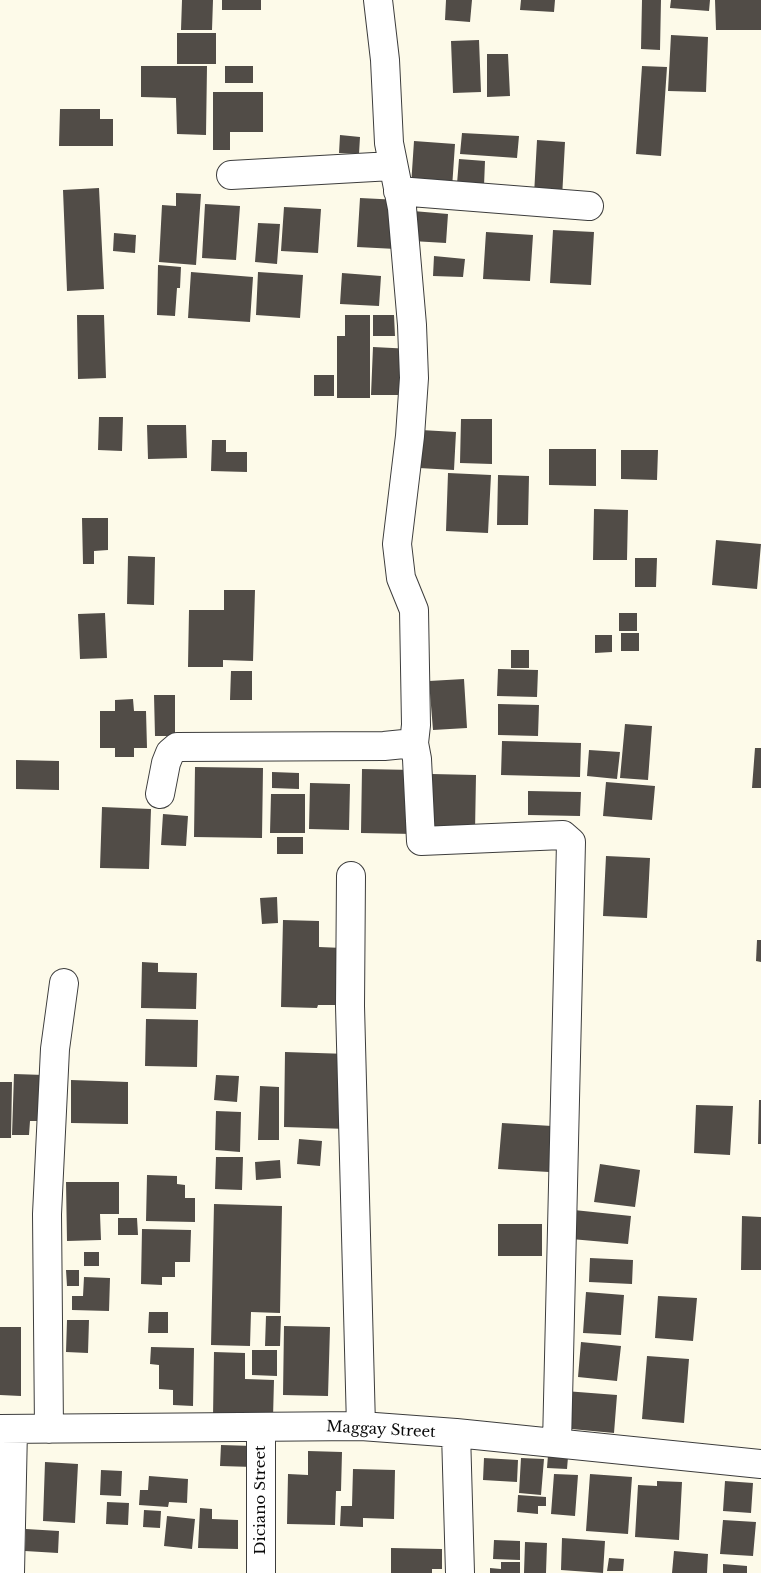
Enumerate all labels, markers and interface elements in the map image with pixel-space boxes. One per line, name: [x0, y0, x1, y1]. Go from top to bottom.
street label: Maggay Street: [326, 1418, 436, 1442]
street label: Diciano Street: [252, 1445, 270, 1555]

